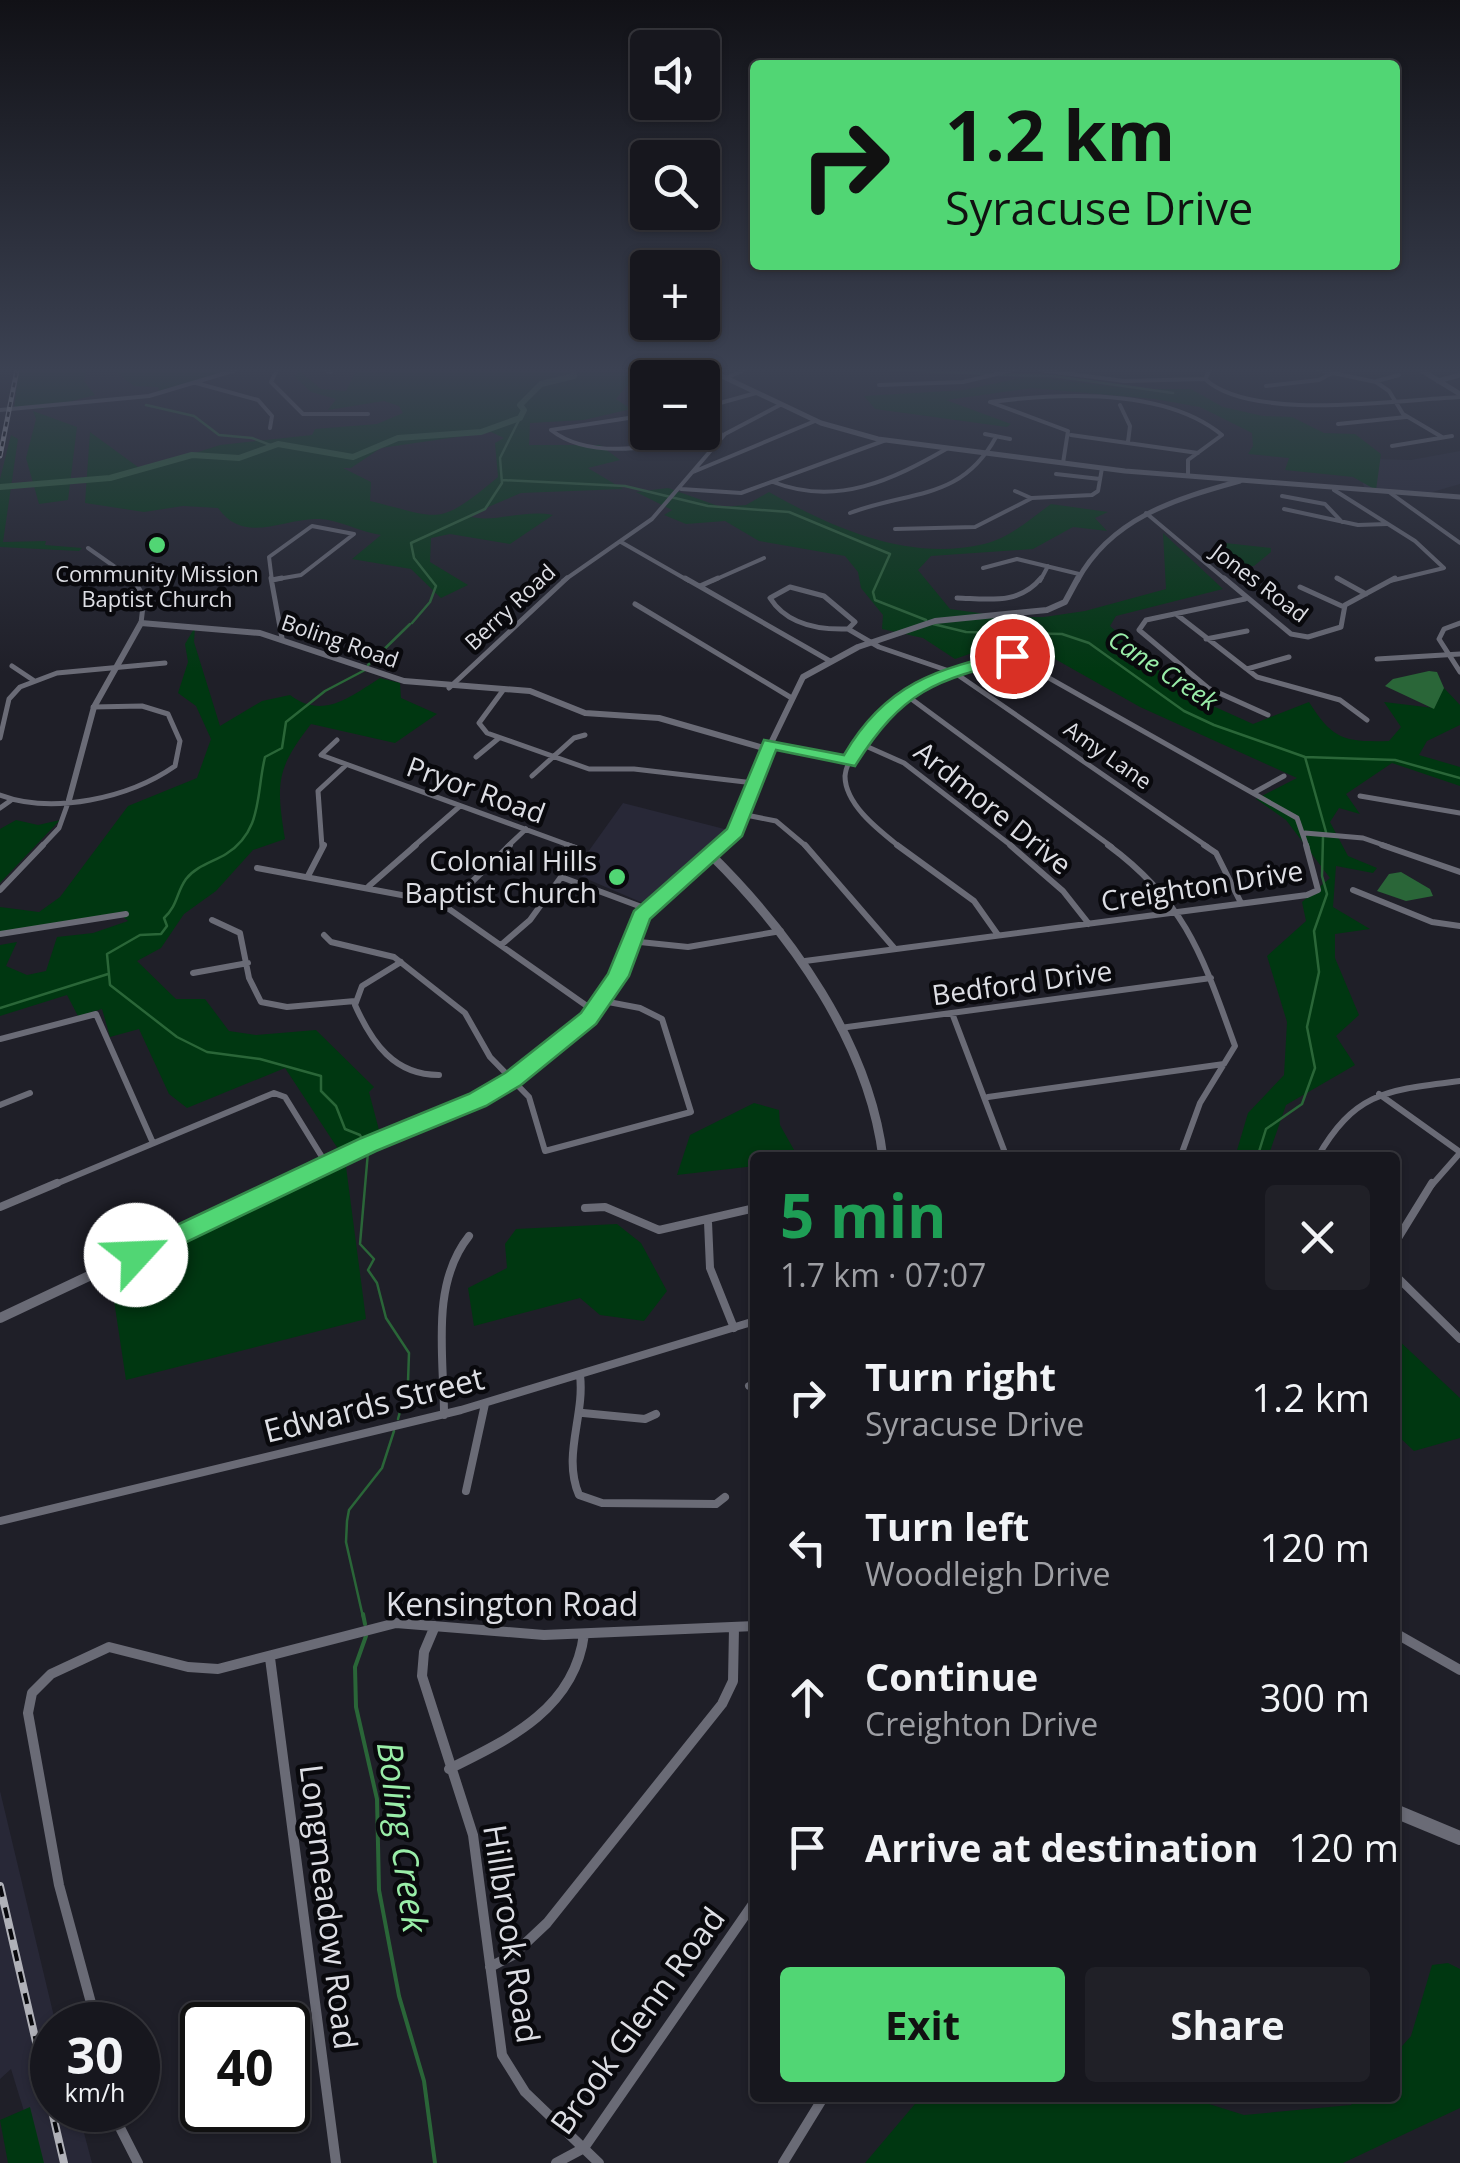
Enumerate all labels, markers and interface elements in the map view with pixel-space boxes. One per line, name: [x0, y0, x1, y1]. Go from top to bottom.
map controls: [630, 30, 720, 450]
button: sound: [630, 30, 720, 120]
text: 1.2 km: [945, 86, 1175, 182]
icon: right: [780, 100, 910, 230]
button: search: [630, 140, 720, 230]
text: Syracuse Drive: [945, 177, 1253, 238]
button: +: [630, 250, 720, 340]
button: −: [630, 360, 720, 450]
marker: Community Mission Baptist Church: [146, 534, 168, 556]
street label: Jones Road: [1205, 535, 1315, 628]
street label: Berry Road: [457, 556, 561, 656]
place label: Community Mission Baptist Church: [55, 558, 259, 613]
street label: Boling Road: [278, 606, 403, 674]
pin: [970, 614, 1055, 699]
water label: Cane Creek: [1102, 621, 1225, 718]
icon: arrive: [985, 629, 1040, 684]
street label: Amy Lane: [1059, 713, 1158, 795]
street label: Ardmore Drive: [907, 732, 1080, 882]
street label: Pryor Road: [402, 746, 551, 832]
place label: Colonial Hills Baptist Church: [405, 841, 597, 911]
street label: Creighton Drive: [1098, 850, 1306, 920]
marker: Colonial Hills Baptist Church: [606, 866, 628, 888]
street label: Bedford Drive: [929, 951, 1114, 1013]
text: 5 min: [780, 1174, 947, 1256]
button: close: [1265, 1185, 1370, 1290]
position arrow: [84, 1203, 188, 1307]
text: 1.7 km · 07:07: [780, 1253, 986, 1296]
text: Turn right: [865, 1350, 1056, 1402]
street label: Edwards Street: [259, 1355, 488, 1452]
icon: right: [780, 1370, 835, 1425]
text: 1.2 km: [1252, 1371, 1370, 1423]
text: Syracuse Drive: [865, 1402, 1084, 1445]
text: Turn left: [865, 1500, 1029, 1552]
icon: left: [780, 1520, 835, 1575]
text: 120 m: [1260, 1521, 1370, 1573]
text: Woodleigh Drive: [865, 1552, 1110, 1595]
street label: Kensington Road: [386, 1582, 638, 1625]
text: Continue: [865, 1650, 1038, 1702]
icon: ahead: [780, 1670, 835, 1725]
text: 300 m: [1260, 1671, 1370, 1723]
text: Creighton Drive: [865, 1702, 1098, 1745]
water label: Boling Creek: [367, 1738, 440, 1937]
street label: Longmeadow Road: [291, 1762, 368, 2052]
icon: arrive: [780, 1820, 835, 1875]
text: Arrive at destination: [865, 1821, 1259, 1873]
text: 120 m: [1289, 1821, 1399, 1873]
street label: Hillbrook Road: [474, 1822, 551, 2046]
street label: Brook Glenn Road: [540, 1898, 734, 2142]
button: Exit: [780, 1967, 1065, 2082]
button: Share: [1085, 1967, 1370, 2082]
speed limit sign: 40: [180, 2002, 310, 2132]
text: 30: [66, 2021, 124, 2089]
text: km/h: [65, 2075, 125, 2109]

